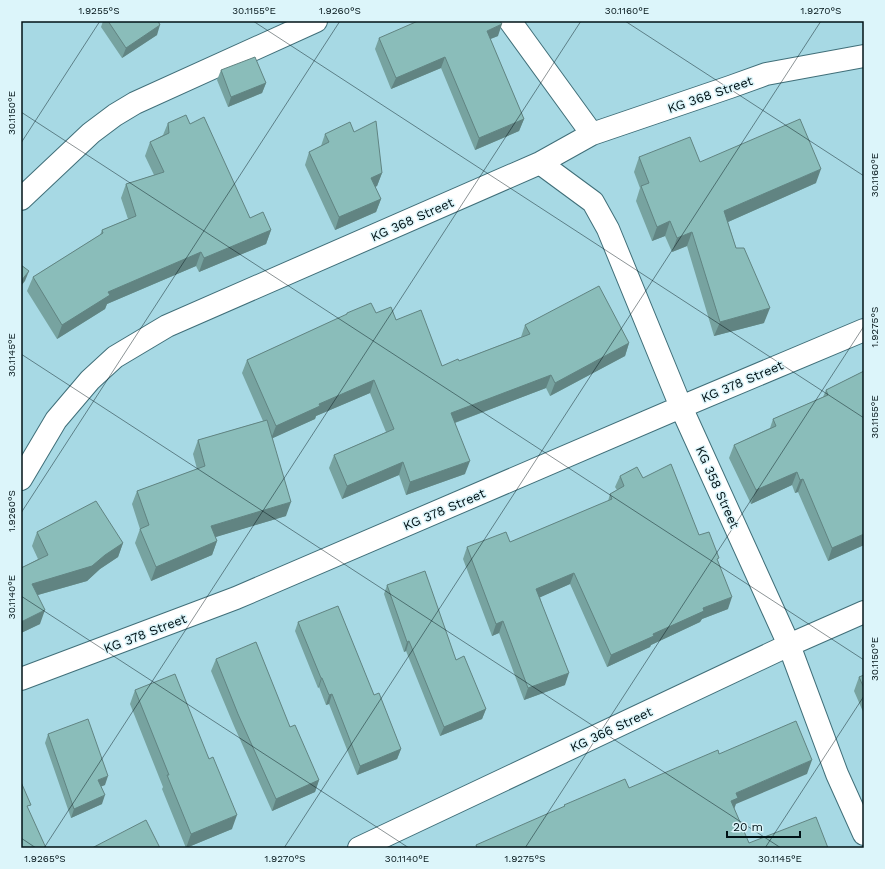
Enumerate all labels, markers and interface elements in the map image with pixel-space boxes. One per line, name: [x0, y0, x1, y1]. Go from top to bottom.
text: 1.9255°S: [78, 5, 120, 16]
text: 30.1155°E: [232, 5, 276, 16]
text: 1.9260°S: [319, 5, 361, 16]
text: 30.1160°E: [605, 5, 649, 16]
text: 1.9270°S: [801, 5, 842, 16]
street label: KG 368 Street: [666, 73, 755, 116]
text: 30.1150°E: [6, 91, 17, 135]
text: 30.1160°E: [869, 153, 880, 197]
street label: KG 368 Street: [368, 194, 456, 244]
text: 1.9275°S: [869, 307, 880, 347]
text: 30.1145°E: [6, 333, 17, 377]
street label: KG 378 Street: [699, 357, 786, 405]
text: 30.1155°E: [869, 395, 880, 439]
street label: KG 358 Street: [693, 444, 743, 531]
street label: KG 378 Street: [401, 485, 488, 533]
text: 1.9260°S: [6, 490, 17, 532]
text: 30.1140°E: [6, 575, 17, 619]
street label: KG 378 Street: [102, 611, 189, 656]
text: 30.1150°E: [869, 637, 880, 681]
street label: KG 366 Street: [568, 704, 655, 755]
scale bar: [727, 813, 800, 839]
text: 20 m: [733, 820, 763, 834]
text: 1.9265°S: [24, 853, 66, 864]
text: 1.9270°S: [265, 853, 306, 864]
text: 30.1140°E: [385, 853, 429, 864]
text: 1.9275°S: [505, 853, 545, 864]
text: 30.1145°E: [758, 853, 802, 864]

